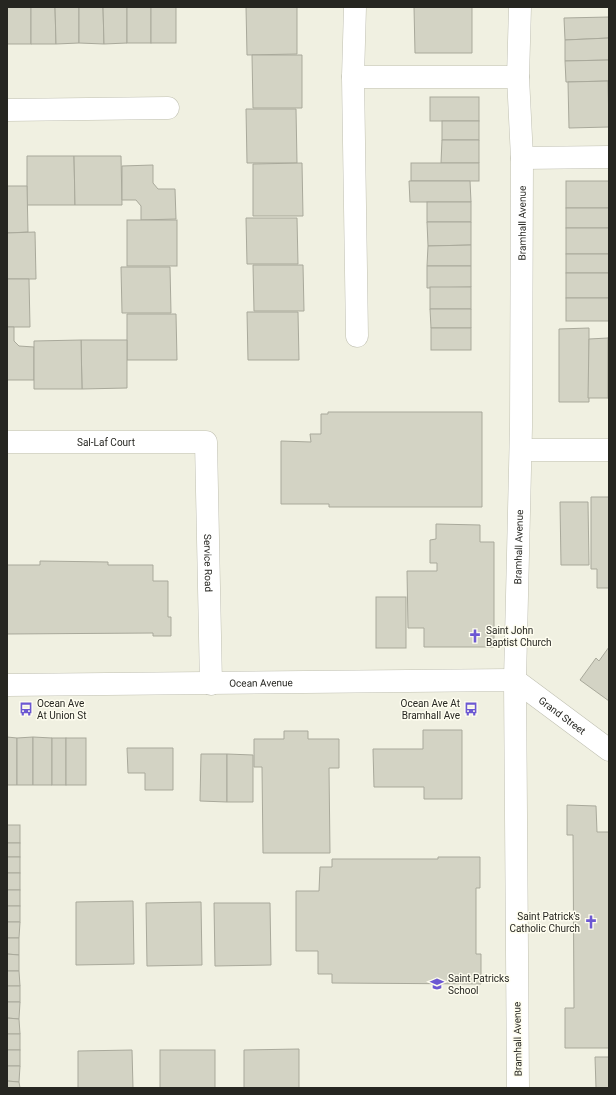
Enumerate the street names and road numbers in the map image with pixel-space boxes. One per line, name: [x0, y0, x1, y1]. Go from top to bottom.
street label: Bramhall Avenue: [517, 186, 528, 260]
street label: Sal-Laf Court: [77, 437, 135, 448]
street label: Bramhall Avenue: [512, 510, 525, 585]
street label: Service Road: [202, 534, 214, 592]
street label: Ocean Avenue: [229, 677, 293, 689]
street label: Grand Street: [536, 695, 588, 737]
street label: Bramhall Avenue: [511, 1002, 524, 1076]

